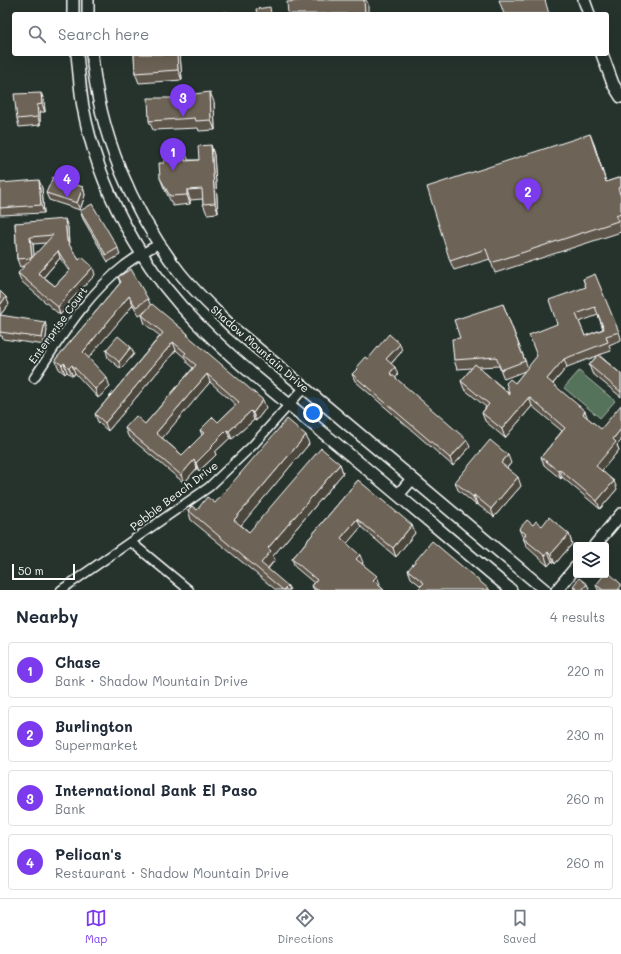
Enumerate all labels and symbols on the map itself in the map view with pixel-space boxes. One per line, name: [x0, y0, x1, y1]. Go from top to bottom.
pin: 3: [170, 84, 196, 117]
pin: 1: [160, 138, 186, 171]
pin: 4: [54, 165, 80, 198]
pin: 2: [515, 178, 541, 211]
street label: Enterprise Court: [25, 283, 91, 366]
street label: Shadow Mountain Drive: [208, 302, 313, 396]
your location: [303, 403, 323, 423]
street label: Pebble Beach Drive: [127, 457, 221, 534]
scale bar: [12, 562, 75, 581]

